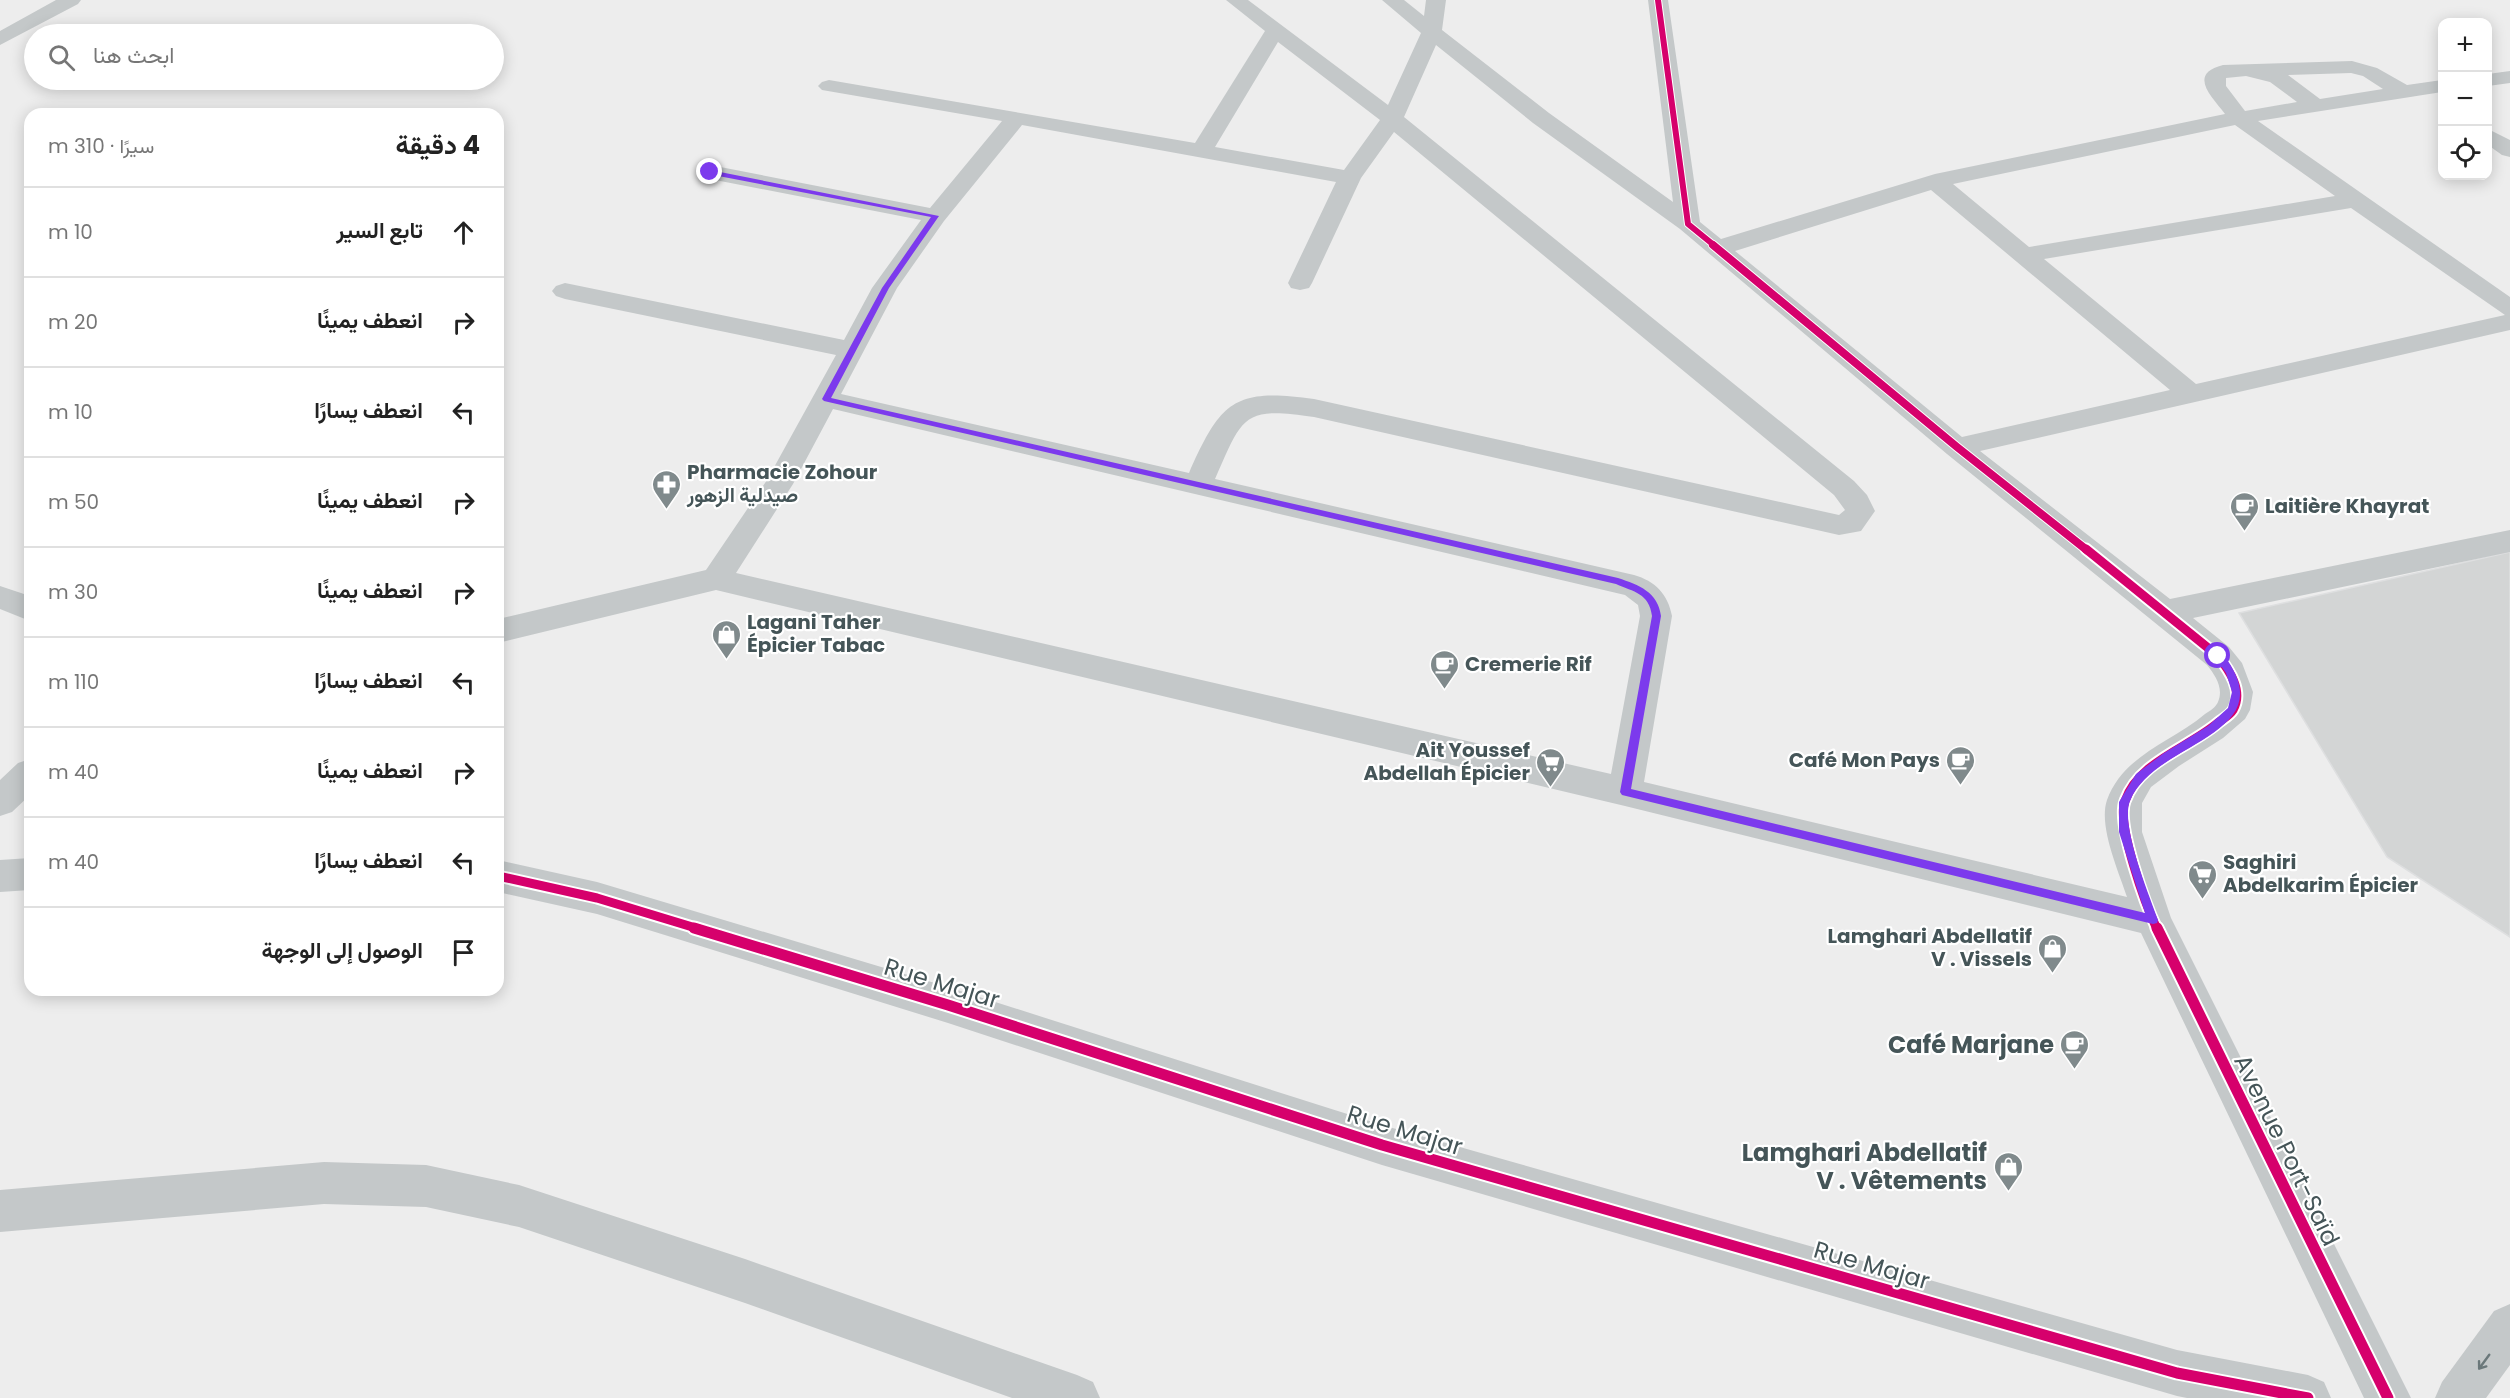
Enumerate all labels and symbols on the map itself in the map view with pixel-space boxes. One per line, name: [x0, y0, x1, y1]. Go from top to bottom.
route end: [696, 158, 722, 184]
place label: Pharmacie Zohour صيدلية الزهور: [686, 458, 878, 509]
pharmacy icon: Pharmacie Zohour صيدلية الزهور: [650, 468, 682, 510]
cafe icon: Laitière Khayrat: [2228, 490, 2260, 532]
place label: Laitière Khayrat: [2265, 492, 2429, 520]
place label: Lagani Taher Épicier Tabac: [747, 608, 885, 659]
shop icon: Lagani Taher Épicier Tabac: [710, 618, 742, 660]
route start: [2204, 642, 2230, 668]
cafe icon: Cremerie Rif: [1428, 648, 1460, 690]
place label: Cremerie Rif: [1465, 650, 1592, 678]
place label: Ait Youssef Abdellah Épicier: [1364, 736, 1530, 787]
cafe icon: Café Mon Pays: [1945, 744, 1977, 786]
supermarket icon: Ait Youssef Abdellah Épicier: [1535, 746, 1567, 788]
place label: Café Mon Pays: [1789, 746, 1940, 774]
place label: Saghiri Abdelkarim Épicier: [2223, 848, 2419, 899]
supermarket icon: Saghiri Abdelkarim Épicier: [2186, 858, 2218, 900]
place label: Lamghari Abdellatif V . Vissels: [1828, 922, 2032, 973]
shop icon: Lamghari Abdellatif V . Vissels: [2037, 932, 2069, 974]
street label: Rue Majar: [880, 950, 1004, 1016]
place label: Café Marjane: [1888, 1028, 2054, 1061]
cafe icon: Café Marjane: [2059, 1028, 2091, 1070]
street label: Avenue Port-Saïd: [2226, 1049, 2348, 1251]
street label: Rue Majar: [1343, 1097, 1467, 1163]
place label: Lamghari Abdellatif V . Vêtements: [1742, 1136, 1987, 1197]
shop icon: Lamghari Abdellatif V . Vêtements: [1992, 1150, 2024, 1192]
street label: Rue Majar: [1810, 1233, 1934, 1297]
one-way arrow: [2478, 1354, 2490, 1370]

